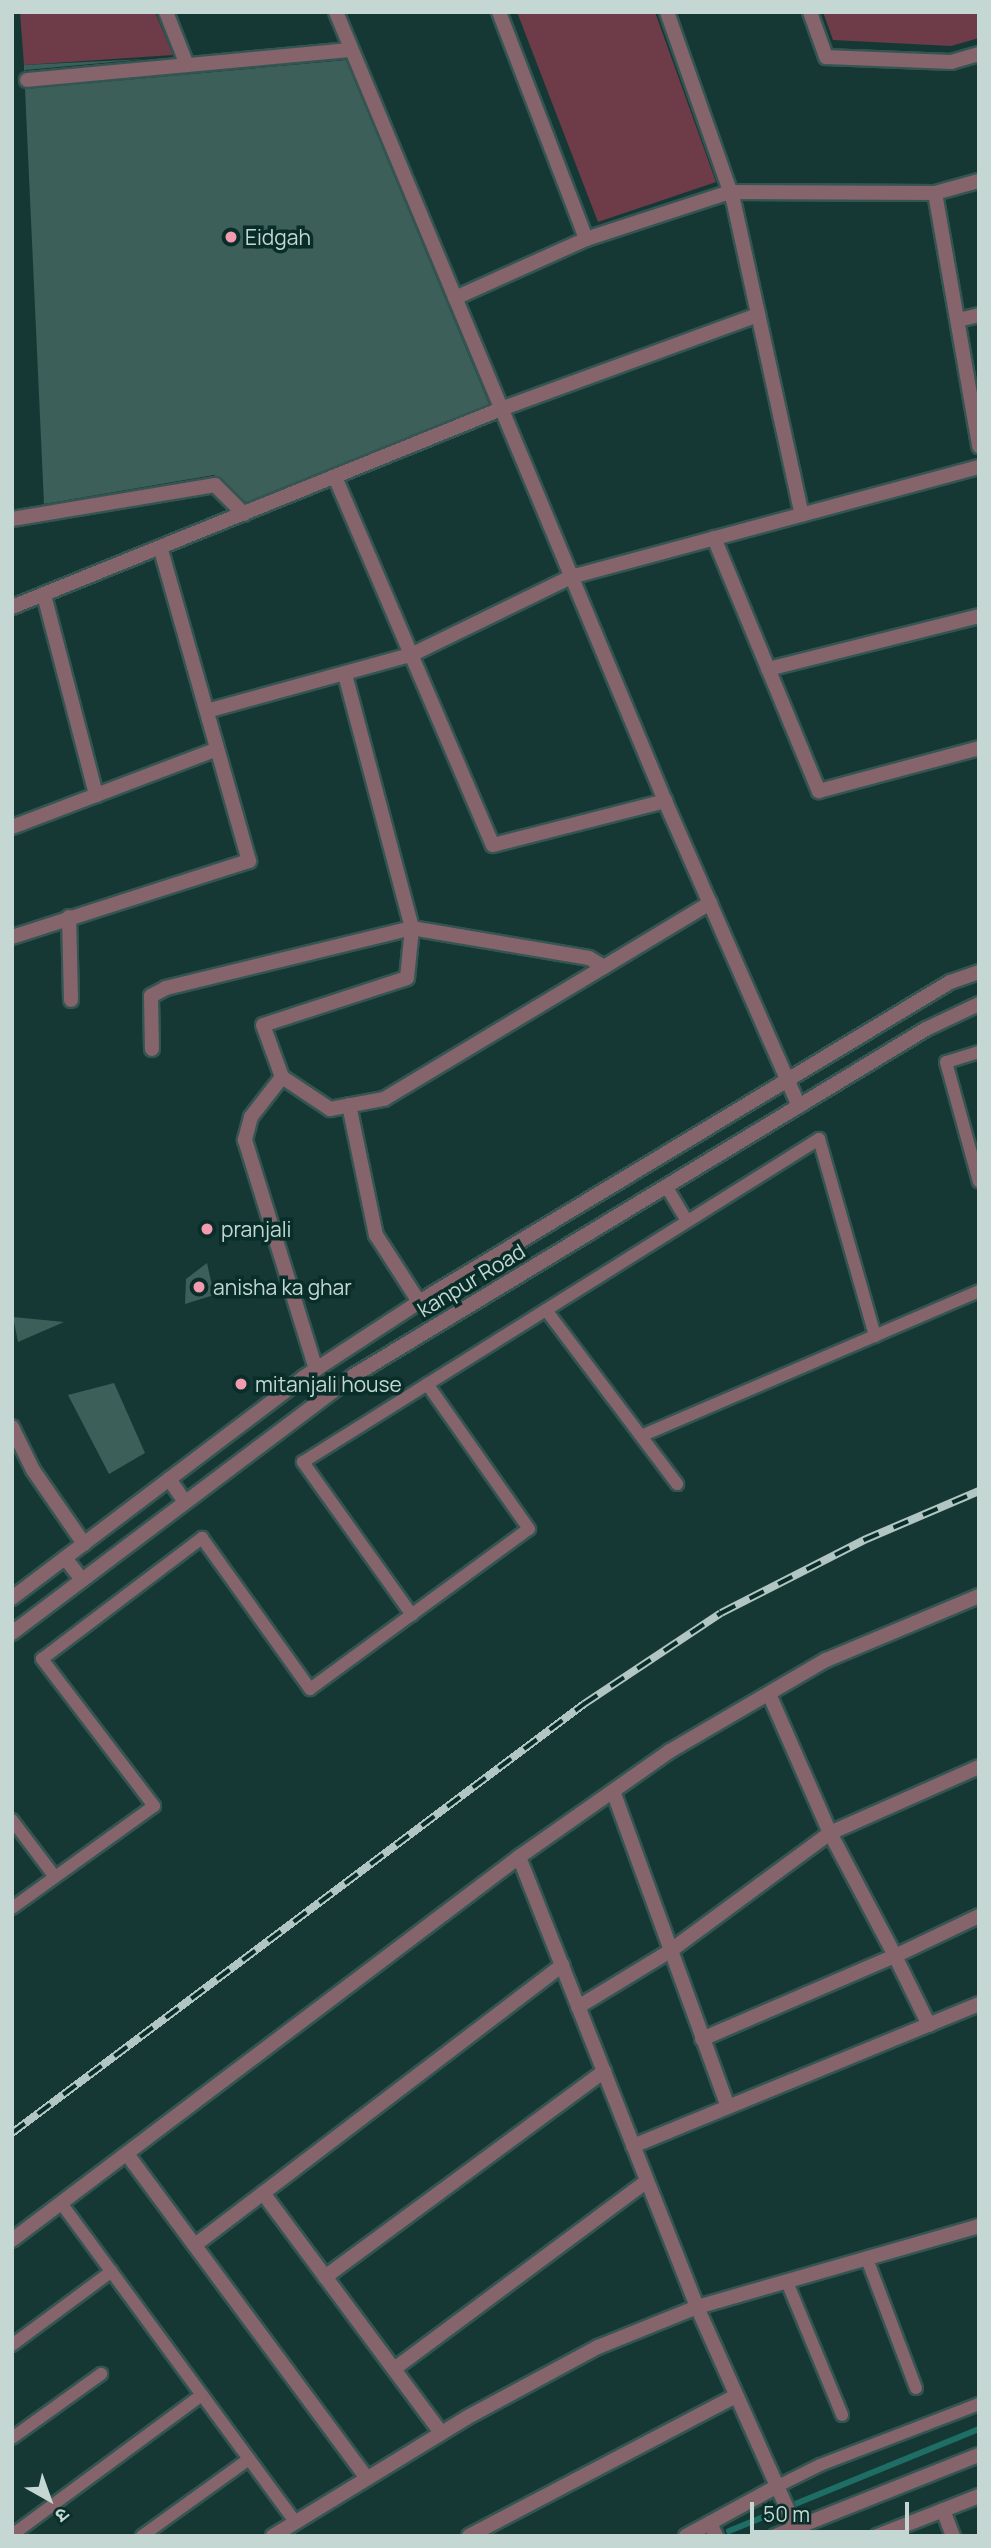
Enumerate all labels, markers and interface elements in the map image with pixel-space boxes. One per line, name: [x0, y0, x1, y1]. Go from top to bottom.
place label: Eidgah: [245, 224, 311, 250]
marker: Eidgah: [223, 229, 239, 245]
place label: pranjali: [221, 1216, 291, 1242]
marker: pranjali: [199, 1221, 215, 1237]
street label: kanpur Road: [413, 1238, 529, 1322]
place label: anisha ka ghar: [213, 1274, 352, 1300]
marker: anisha ka ghar: [191, 1279, 207, 1295]
place label: mitanjali house: [255, 1371, 402, 1397]
marker: mitanjali house: [233, 1376, 249, 1392]
north arrow: [14, 2464, 84, 2534]
scale bar: [753, 2488, 912, 2532]
text: 50 m: [763, 2500, 810, 2528]
text: उ: [50, 2502, 75, 2529]

